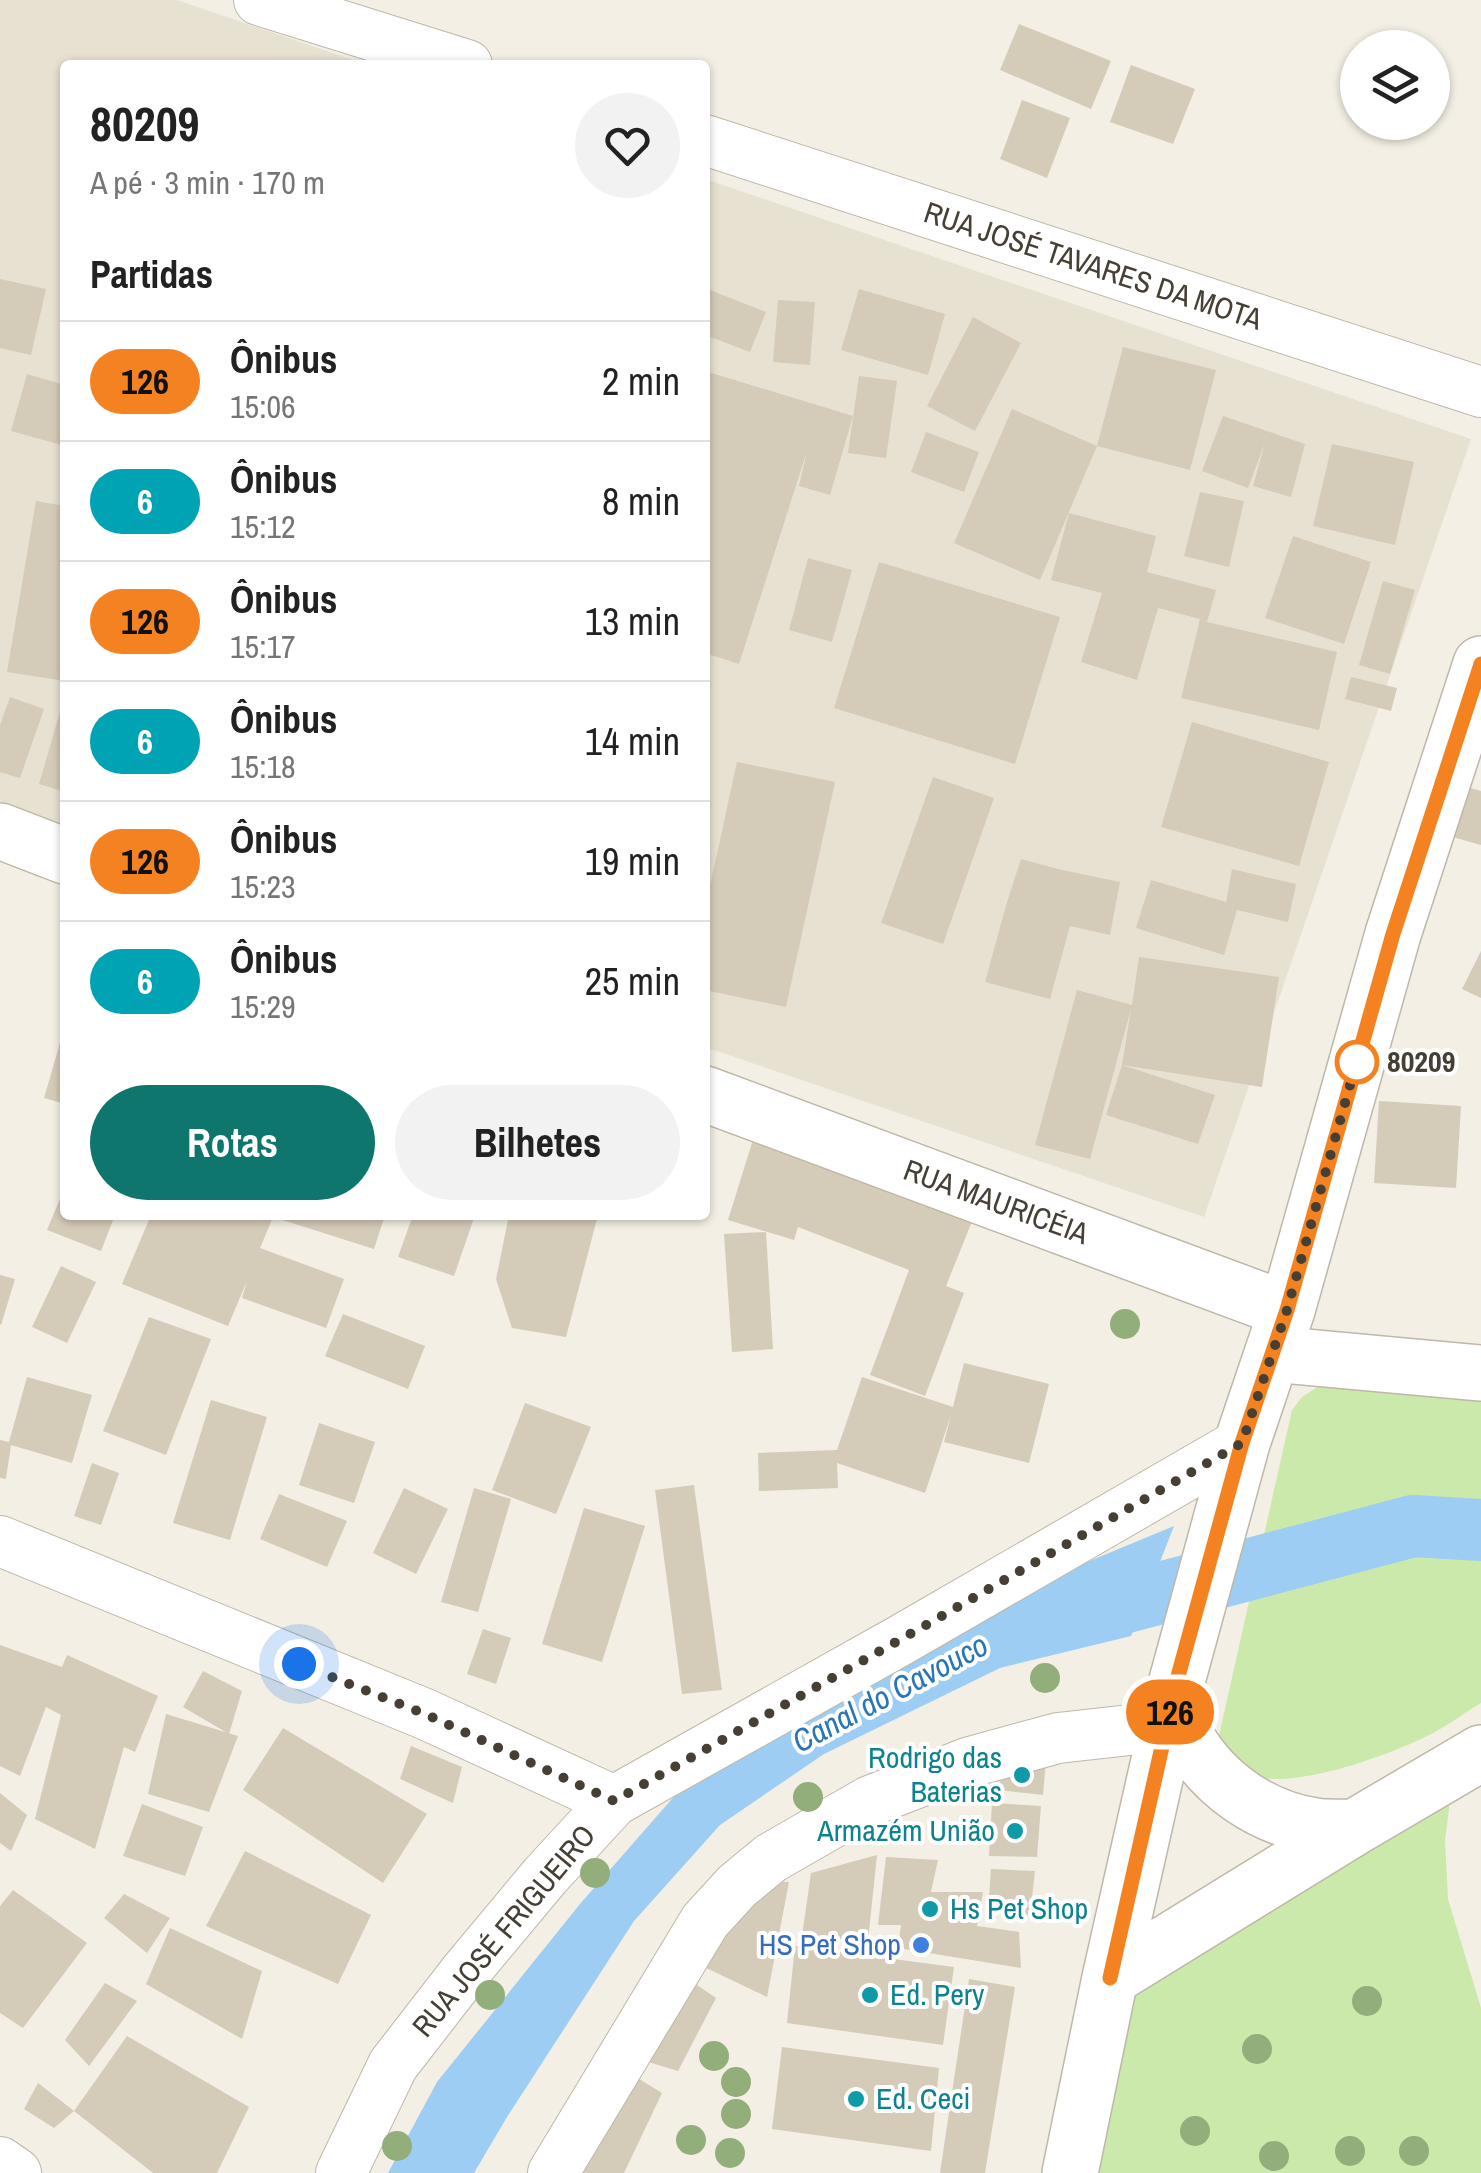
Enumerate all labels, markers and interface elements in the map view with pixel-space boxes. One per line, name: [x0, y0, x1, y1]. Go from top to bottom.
map controls: [1340, 30, 1450, 140]
button: layers: [1340, 30, 1450, 140]
text: 80209: [90, 91, 199, 156]
button: heart: [575, 93, 680, 198]
text: A pé · 3 min · 170 m: [90, 161, 325, 204]
street label: RUA JOSÉ TAVARES DA MOTA: [919, 191, 1268, 339]
text: Partidas: [90, 249, 213, 300]
text: Ônibus: [230, 334, 337, 385]
text: 2 min: [602, 356, 680, 407]
text: 126: [121, 358, 169, 405]
text: 15:06: [230, 385, 296, 428]
text: Ônibus: [230, 454, 337, 505]
text: 8 min: [602, 476, 680, 527]
text: 6: [137, 478, 153, 525]
text: 15:12: [230, 505, 296, 548]
text: Ônibus: [230, 574, 337, 625]
text: 13 min: [585, 596, 680, 647]
text: 126: [121, 598, 169, 645]
text: 15:17: [230, 625, 296, 668]
text: Ônibus: [230, 694, 337, 745]
text: 14 min: [585, 716, 680, 767]
text: 6: [137, 718, 153, 765]
text: 15:18: [230, 745, 296, 788]
text: Ônibus: [230, 814, 337, 865]
text: 19 min: [585, 836, 680, 887]
text: 126: [121, 838, 169, 885]
text: 15:23: [230, 865, 296, 908]
text: Ônibus: [230, 934, 337, 985]
text: 25 min: [585, 956, 680, 1007]
text: 6: [137, 958, 153, 1005]
text: 15:29: [230, 985, 296, 1028]
marker: 80209: [1336, 1041, 1378, 1083]
place label: 80209: [1387, 1041, 1455, 1081]
button: Rotas: [90, 1085, 375, 1200]
button: Bilhetes: [395, 1085, 680, 1200]
street label: RUA MAURICÉIA: [898, 1149, 1095, 1253]
water label: Canal do Cavouco: [784, 1623, 995, 1762]
your location: [274, 1639, 324, 1689]
line badge: 126: [1112, 1680, 1228, 1744]
text: 126: [1146, 1689, 1194, 1736]
place label: Rodrigo das Baterias: [868, 1737, 1002, 1811]
marker: Rodrigo das Baterias: [1011, 1764, 1033, 1786]
place label: Armazém União: [816, 1810, 995, 1850]
street label: RUA JOSÉ FRIGUEIRO: [403, 1816, 604, 2045]
marker: Armazém União: [1004, 1820, 1026, 1842]
place label: Hs Pet Shop: [950, 1888, 1088, 1928]
marker: Hs Pet Shop: [919, 1898, 941, 1920]
place label: HS Pet Shop: [759, 1924, 901, 1964]
marker: HS Pet Shop: [910, 1934, 932, 1956]
place label: Ed. Pery: [890, 1974, 985, 2014]
marker: Ed. Pery: [859, 1984, 881, 2006]
place label: Ed. Ceci: [876, 2078, 970, 2118]
marker: Ed. Ceci: [845, 2088, 867, 2110]

